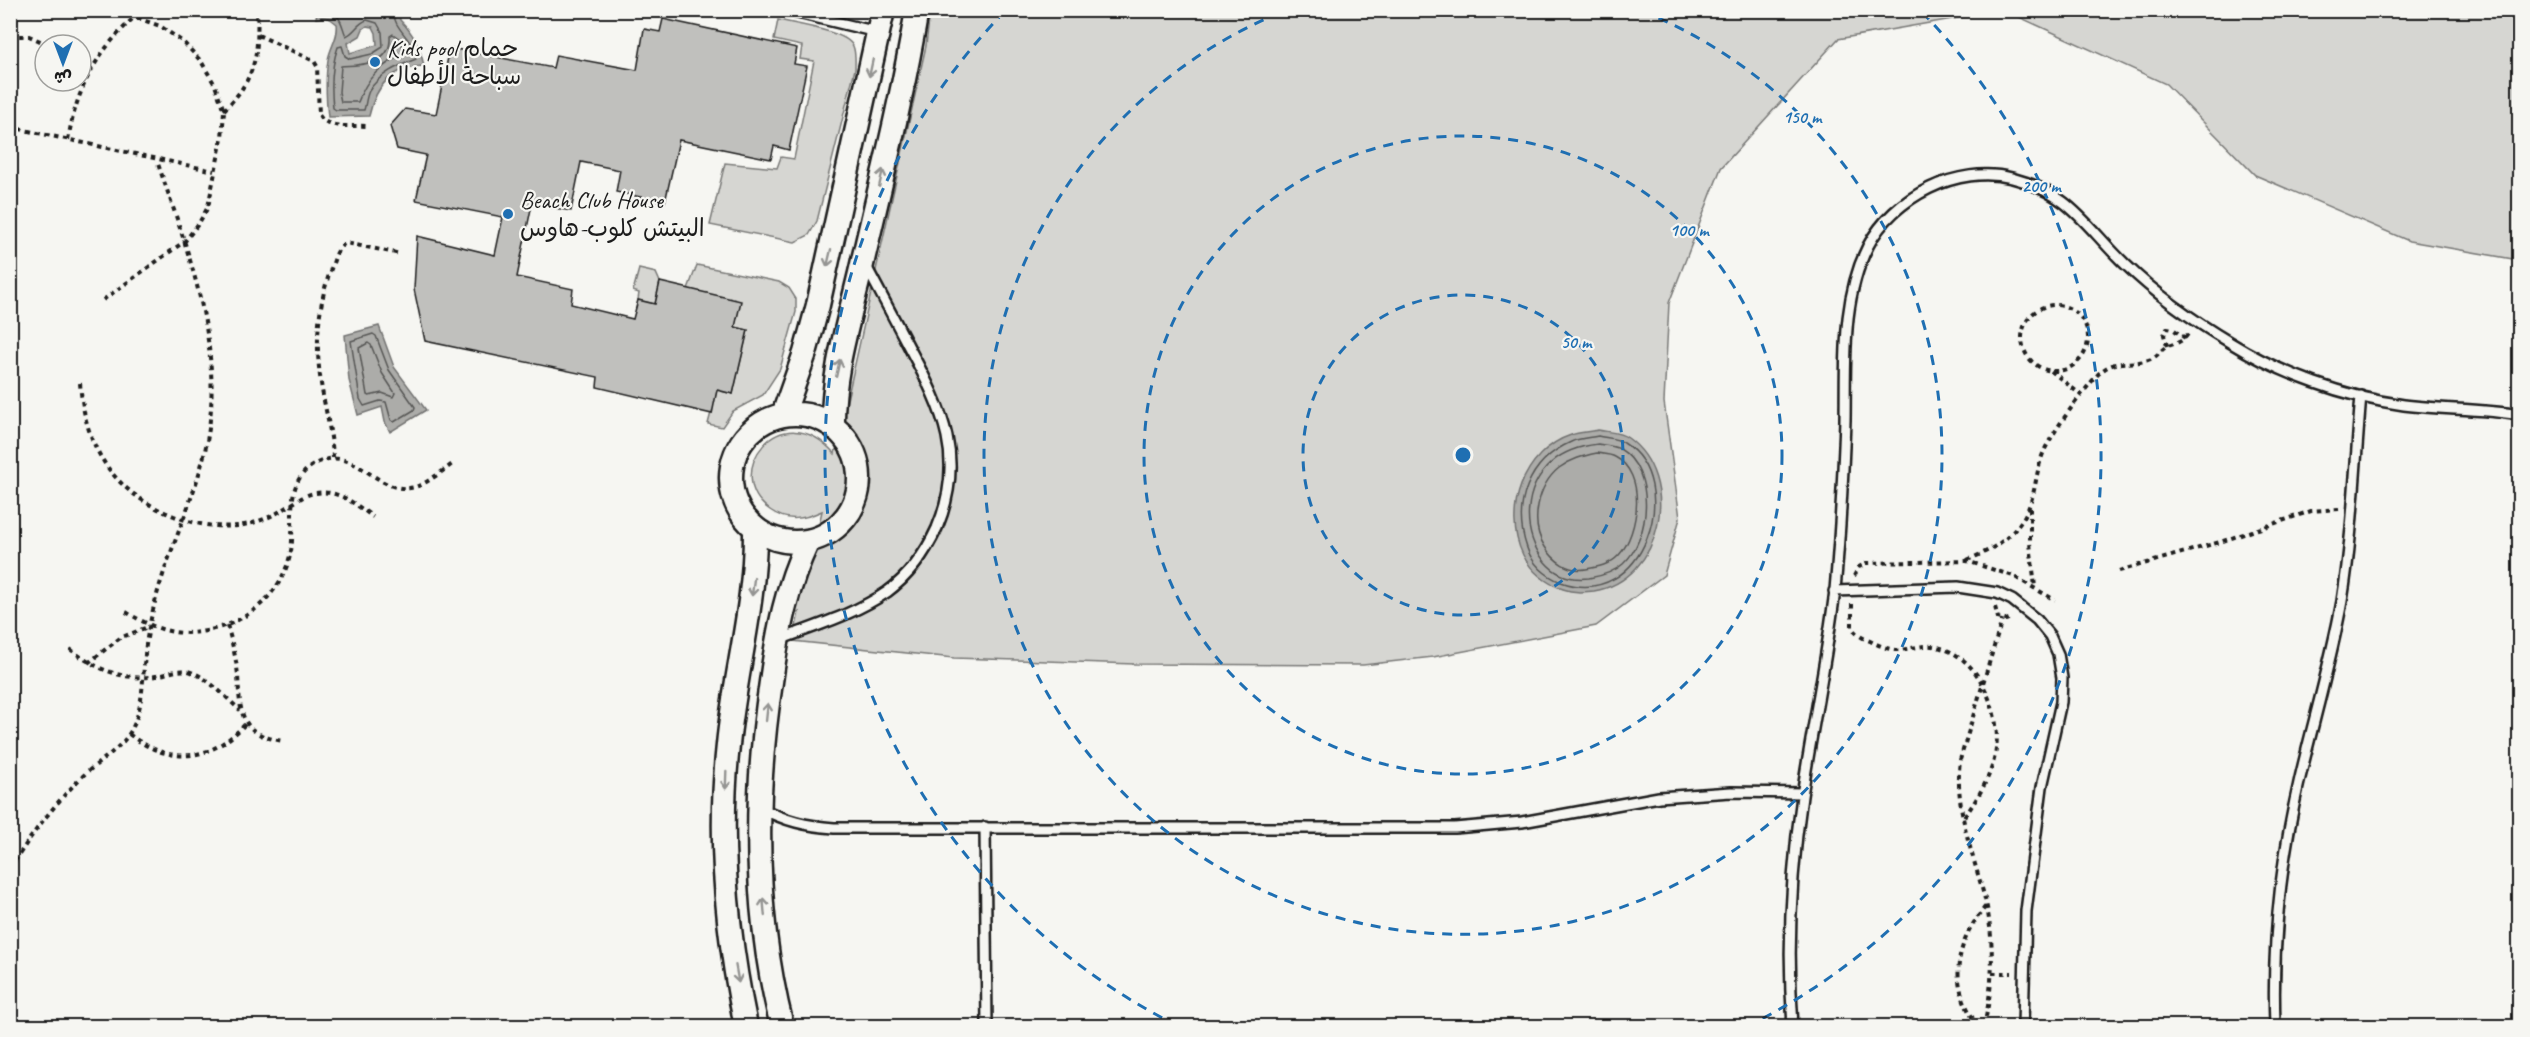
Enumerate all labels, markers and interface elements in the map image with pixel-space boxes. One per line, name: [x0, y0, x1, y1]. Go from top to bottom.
north arrow: [33, 33, 93, 93]
place label: Kids pool حمام سباحة الأطفال: [387, 33, 521, 91]
marker: Kids pool حمام سباحة الأطفال: [368, 55, 382, 69]
one-way arrow: [865, 58, 877, 77]
text: ش: [54, 67, 72, 87]
text: 150 m: [1783, 106, 1823, 128]
one-way arrow: [876, 168, 888, 187]
text: 200 m: [2022, 175, 2062, 197]
place label: Beach Club House البيتش كلوب-هاوس: [520, 185, 705, 243]
marker: Beach Club House البيتش كلوب-هاوس: [501, 207, 515, 221]
text: 100 m: [1670, 219, 1710, 241]
one-way arrow: [823, 248, 835, 267]
text: 50 m: [1561, 331, 1593, 353]
one-way arrow: [832, 358, 844, 377]
centre of rings: [1453, 445, 1473, 465]
one-way arrow: [747, 576, 758, 596]
one-way arrow: [762, 703, 773, 723]
one-way arrow: [721, 769, 732, 789]
one-way arrow: [758, 897, 769, 917]
one-way arrow: [732, 964, 743, 983]

